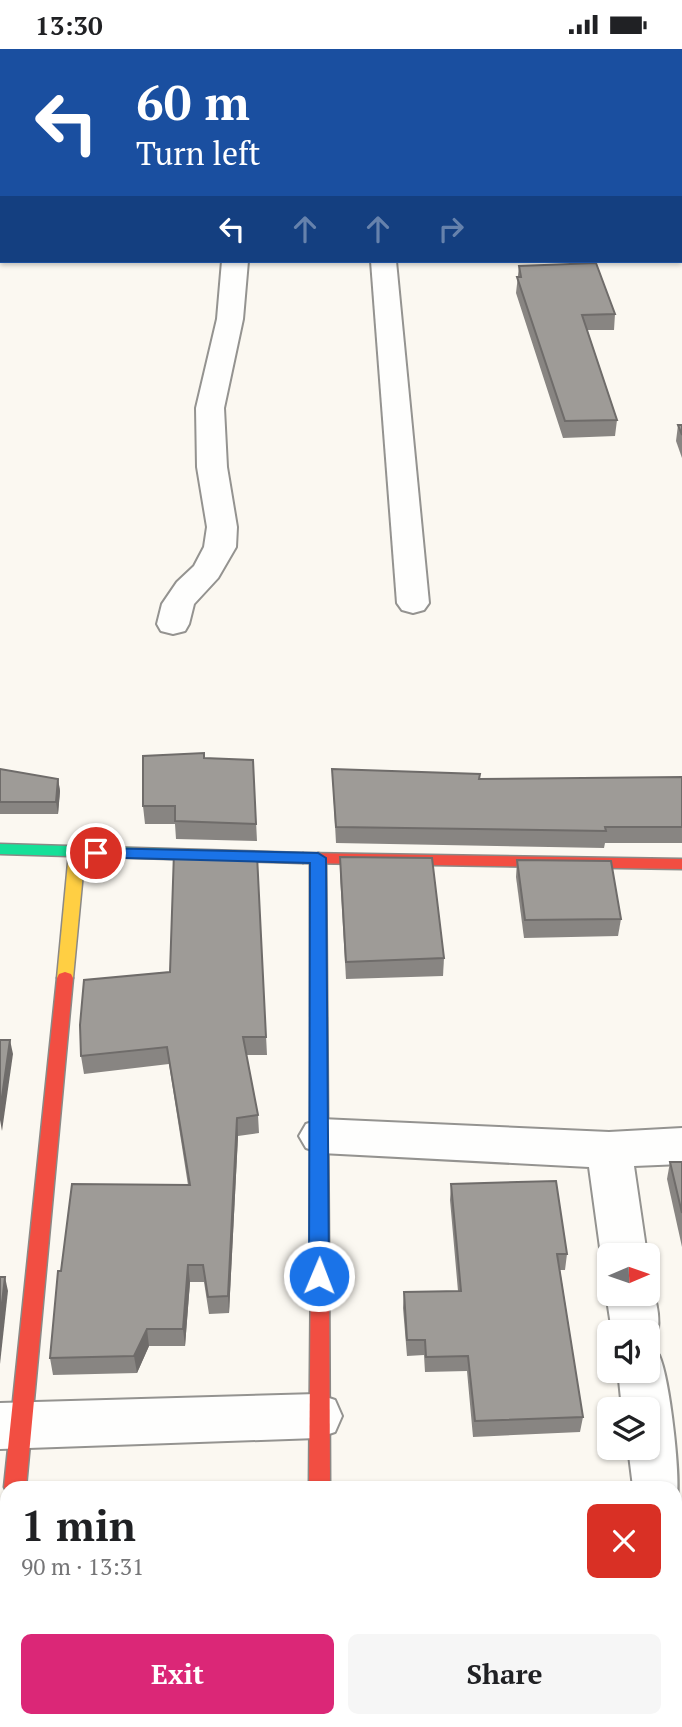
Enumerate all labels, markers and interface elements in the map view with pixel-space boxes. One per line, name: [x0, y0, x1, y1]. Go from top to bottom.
text: 13:30: [35, 8, 103, 42]
text: 60 m: [136, 69, 250, 134]
icon: left: [21, 77, 112, 168]
text: Turn left: [136, 132, 260, 174]
icon: left: [213, 210, 251, 248]
icon: ahead: [286, 210, 324, 248]
icon: ahead: [359, 210, 397, 248]
icon: right: [432, 210, 470, 248]
pin: [66, 823, 126, 883]
icon: arrive: [77, 834, 115, 872]
position arrow: [282, 1239, 356, 1313]
north arrow: [597, 1243, 660, 1305]
map controls: [597, 1243, 660, 1460]
button: sound: [597, 1320, 660, 1383]
button: layers: [597, 1397, 660, 1460]
text: 1 min: [21, 1497, 136, 1553]
button: close: [587, 1504, 661, 1578]
text: 90 m · 13:31: [21, 1551, 144, 1582]
button: Exit: [21, 1634, 334, 1714]
button: Share: [348, 1634, 661, 1714]

